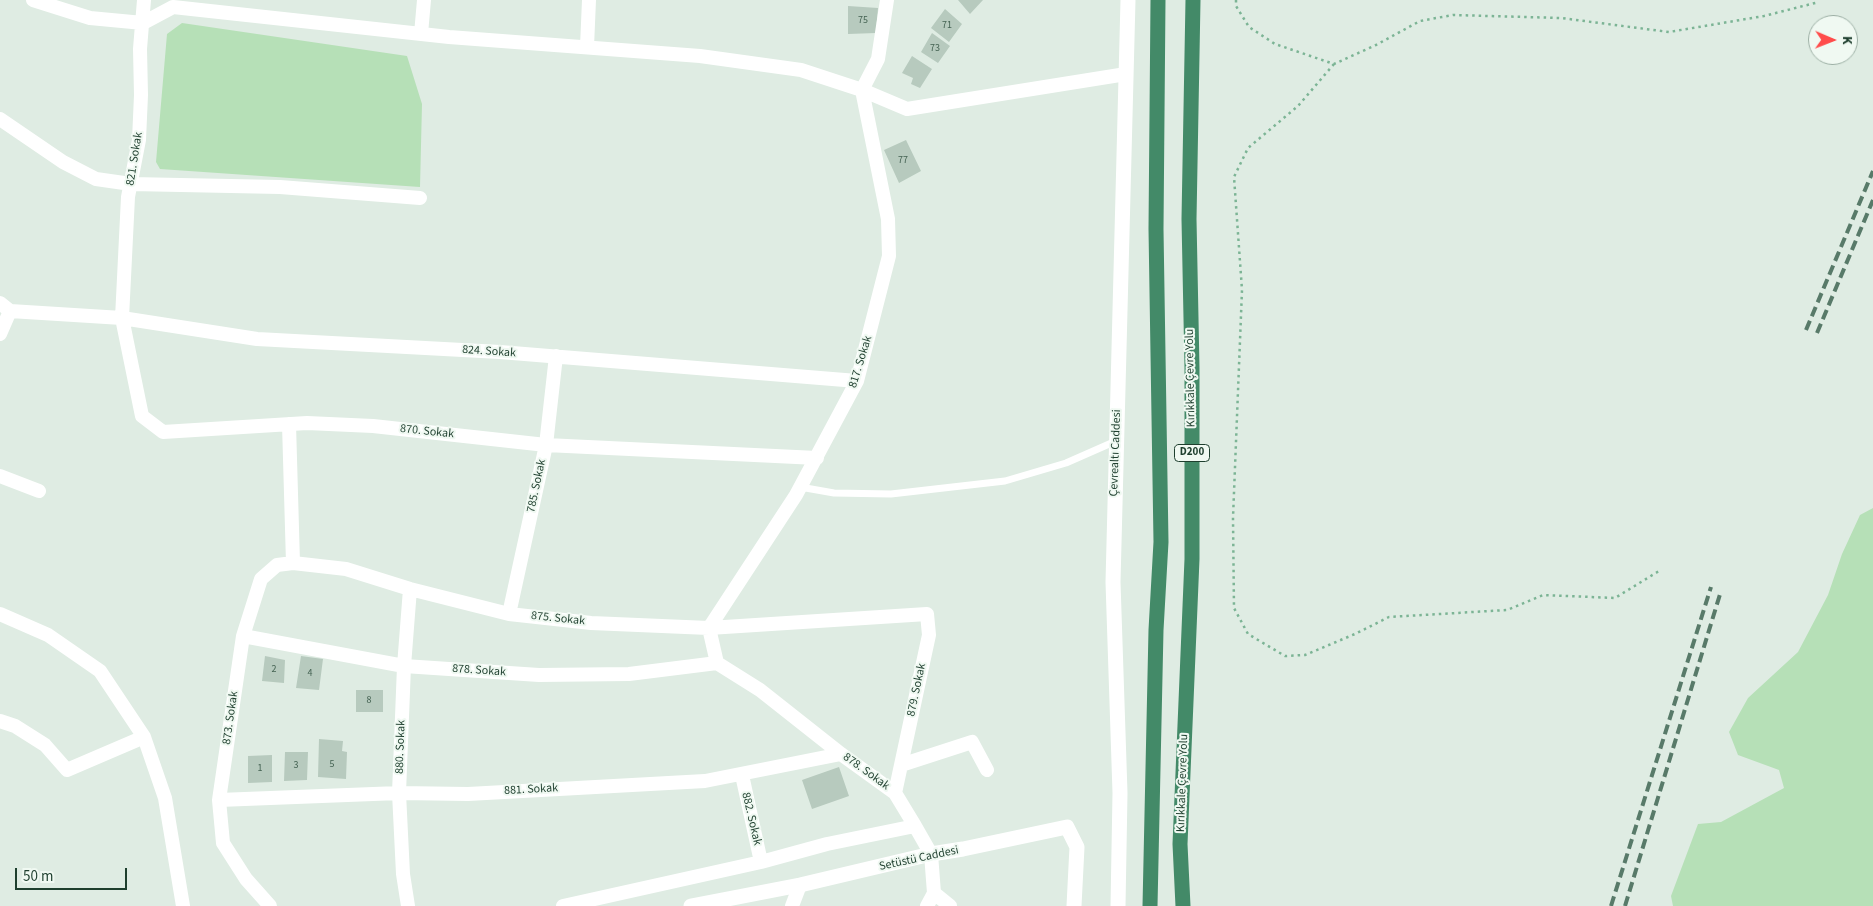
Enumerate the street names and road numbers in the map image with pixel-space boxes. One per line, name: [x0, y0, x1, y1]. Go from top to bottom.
street label: 821. Sokak: [124, 131, 146, 187]
street label: Kırıkkale Çevre Yolu: [1183, 329, 1199, 427]
street label: 817. Sokak: [846, 334, 876, 390]
street label: 824. Sokak: [462, 343, 516, 361]
street label: Çevrealtı Caddesi: [1107, 409, 1125, 497]
street label: 870. Sokak: [399, 422, 455, 442]
road number: D200: [1174, 444, 1210, 462]
street label: 785. Sokak: [524, 458, 550, 514]
street label: 875. Sokak: [530, 609, 586, 629]
street label: 878. Sokak: [452, 662, 506, 680]
street label: 879. Sokak: [904, 662, 930, 718]
street label: 873. Sokak: [220, 690, 242, 746]
street label: 880. Sokak: [393, 720, 409, 774]
street label: Kırıkkale Çevre Yolu: [1174, 734, 1192, 832]
street label: 878. Sokak: [840, 750, 892, 794]
street label: 881. Sokak: [504, 781, 558, 799]
street label: 882. Sokak: [738, 791, 764, 847]
street label: Setüstü Caddesi: [878, 844, 960, 874]

